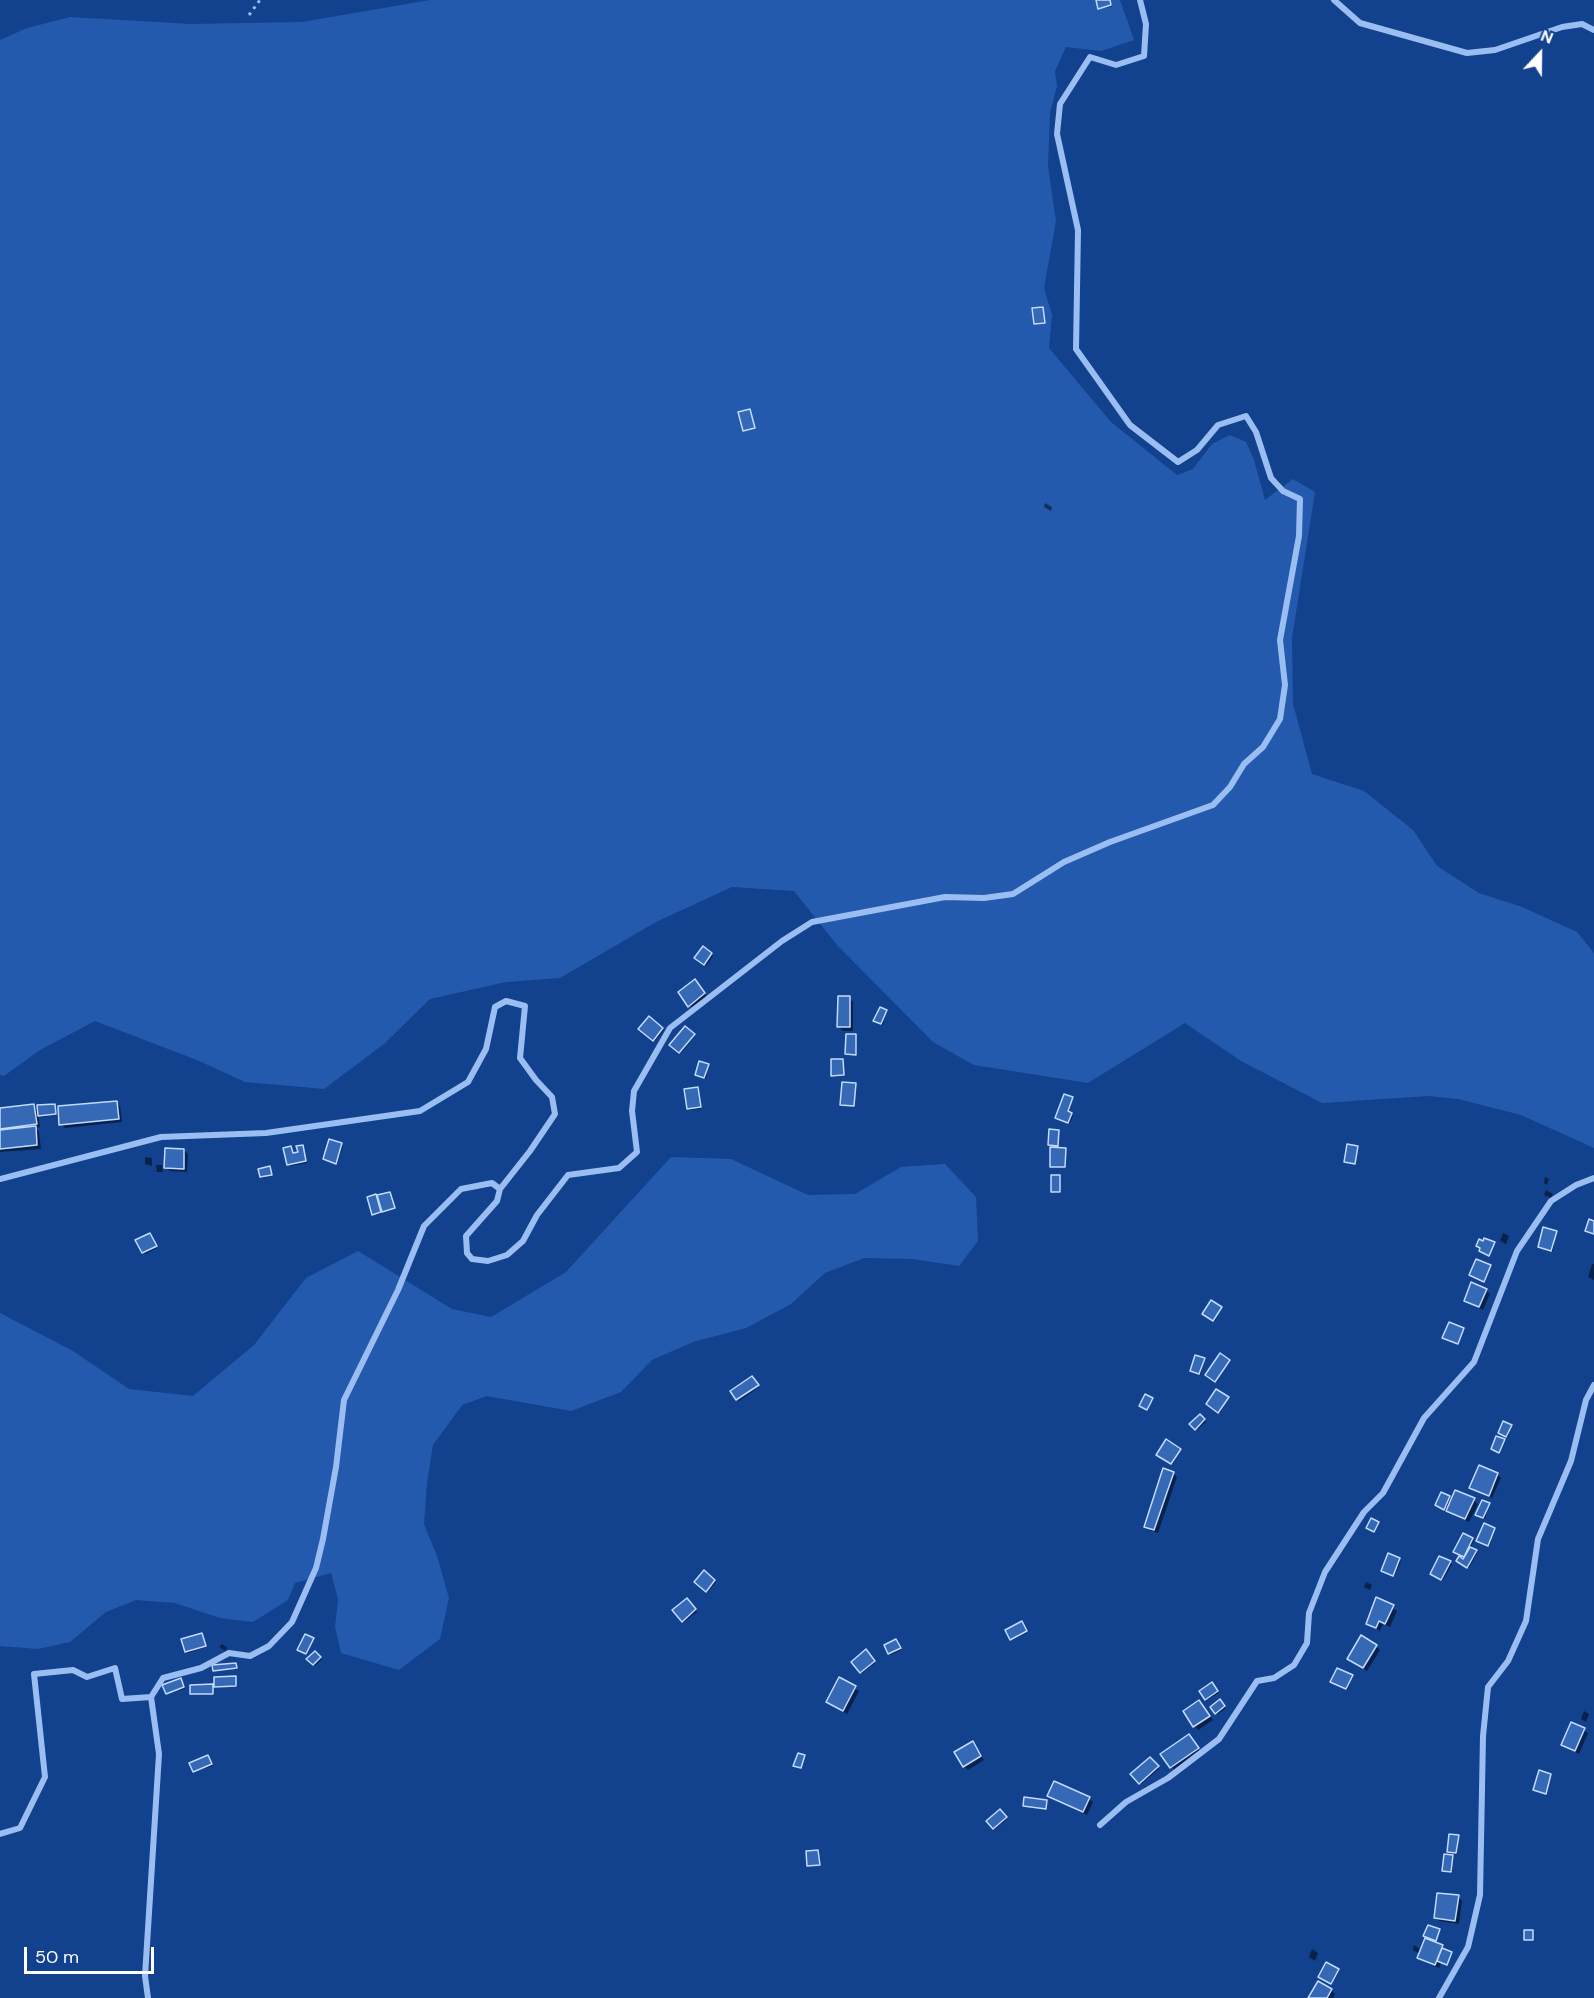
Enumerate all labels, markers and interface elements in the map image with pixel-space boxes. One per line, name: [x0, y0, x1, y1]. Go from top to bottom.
north arrow: [1510, 24, 1570, 84]
text: N: [1538, 25, 1556, 49]
scale bar: [27, 1935, 158, 1973]
text: 50 m: [35, 1945, 79, 1969]

